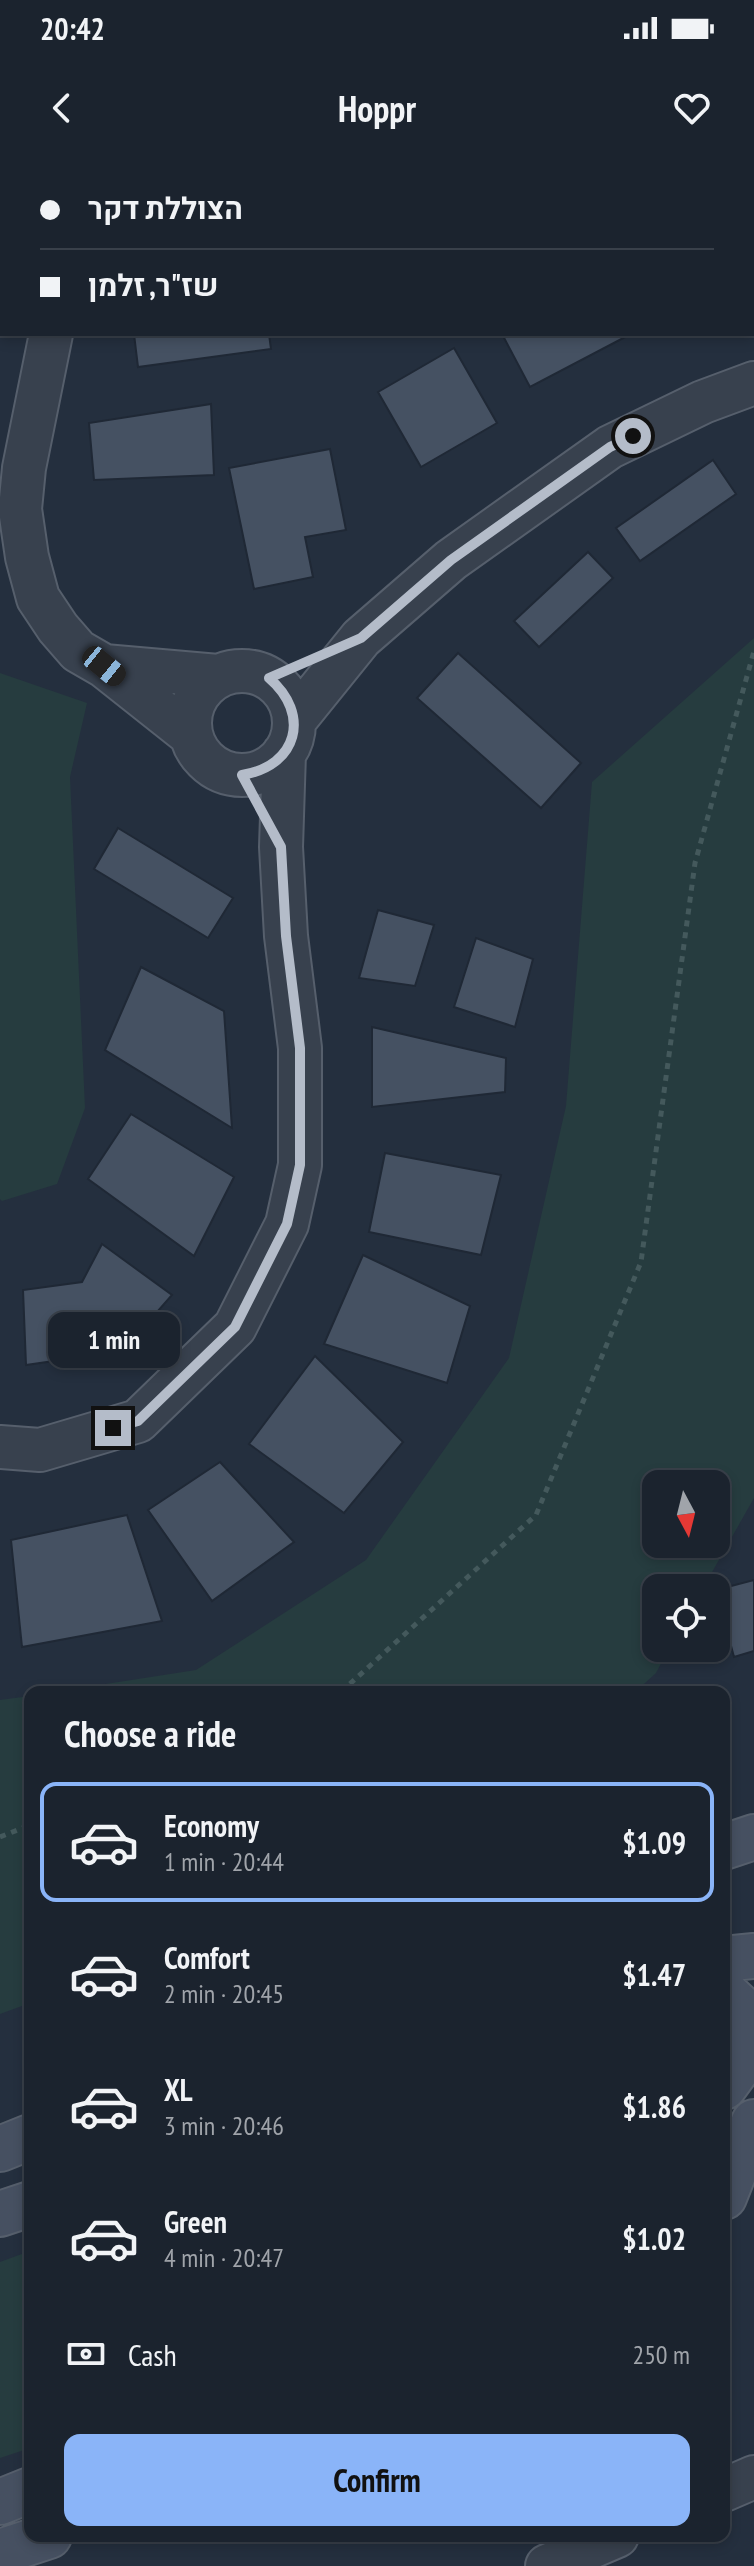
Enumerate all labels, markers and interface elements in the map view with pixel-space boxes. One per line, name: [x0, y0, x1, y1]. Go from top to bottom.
text: 20:42: [40, 9, 105, 48]
text: Hoppr: [338, 85, 416, 132]
icon: back: [40, 86, 84, 130]
icon: heart: [670, 86, 714, 130]
text: הצוללת דקר: [88, 188, 243, 227]
text: שז"ר, זלמן: [88, 265, 219, 304]
route start: [615, 418, 651, 454]
car: [78, 642, 130, 690]
callout: 1 min: [47, 1312, 179, 1368]
text: 1 min: [88, 1323, 140, 1356]
route end: [95, 1410, 131, 1446]
north arrow: [642, 1470, 730, 1558]
map controls: [642, 1470, 730, 1662]
button: locate: [642, 1574, 730, 1662]
text: Choose a ride: [64, 1710, 236, 1757]
icon: car: [68, 1806, 140, 1878]
text: Economy: [164, 1806, 259, 1845]
text: $1.09: [622, 1823, 686, 1862]
text: 1 min · 20:44: [164, 1845, 284, 1878]
icon: car: [68, 1938, 140, 2010]
text: Comfort: [164, 1938, 250, 1977]
text: $1.47: [622, 1955, 686, 1994]
text: 2 min · 20:45: [164, 1977, 284, 2010]
icon: car: [68, 2070, 140, 2142]
text: XL: [164, 2070, 193, 2109]
text: $1.86: [622, 2087, 686, 2126]
text: 3 min · 20:46: [164, 2109, 284, 2142]
icon: car: [68, 2202, 140, 2274]
text: Green: [164, 2202, 227, 2241]
text: $1.02: [622, 2219, 686, 2258]
text: 4 min · 20:47: [164, 2241, 284, 2274]
icon: cash: [64, 2332, 108, 2376]
text: Cash: [128, 2335, 177, 2374]
text: 250 m: [632, 2338, 690, 2371]
button: Confirm: [64, 2434, 690, 2526]

